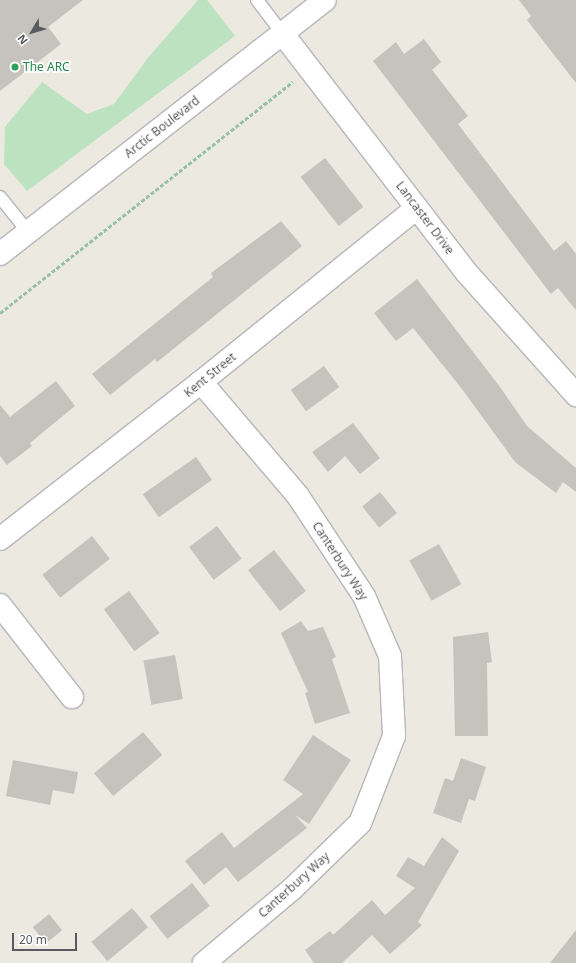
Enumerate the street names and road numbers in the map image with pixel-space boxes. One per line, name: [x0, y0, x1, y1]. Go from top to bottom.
street label: Arctic Boulevard: [122, 93, 202, 161]
street label: Lancaster Drive: [393, 179, 457, 257]
street label: Kent Street: [181, 350, 239, 400]
street label: Canterbury Way: [309, 519, 371, 603]
street label: Canterbury Way: [256, 849, 332, 921]

